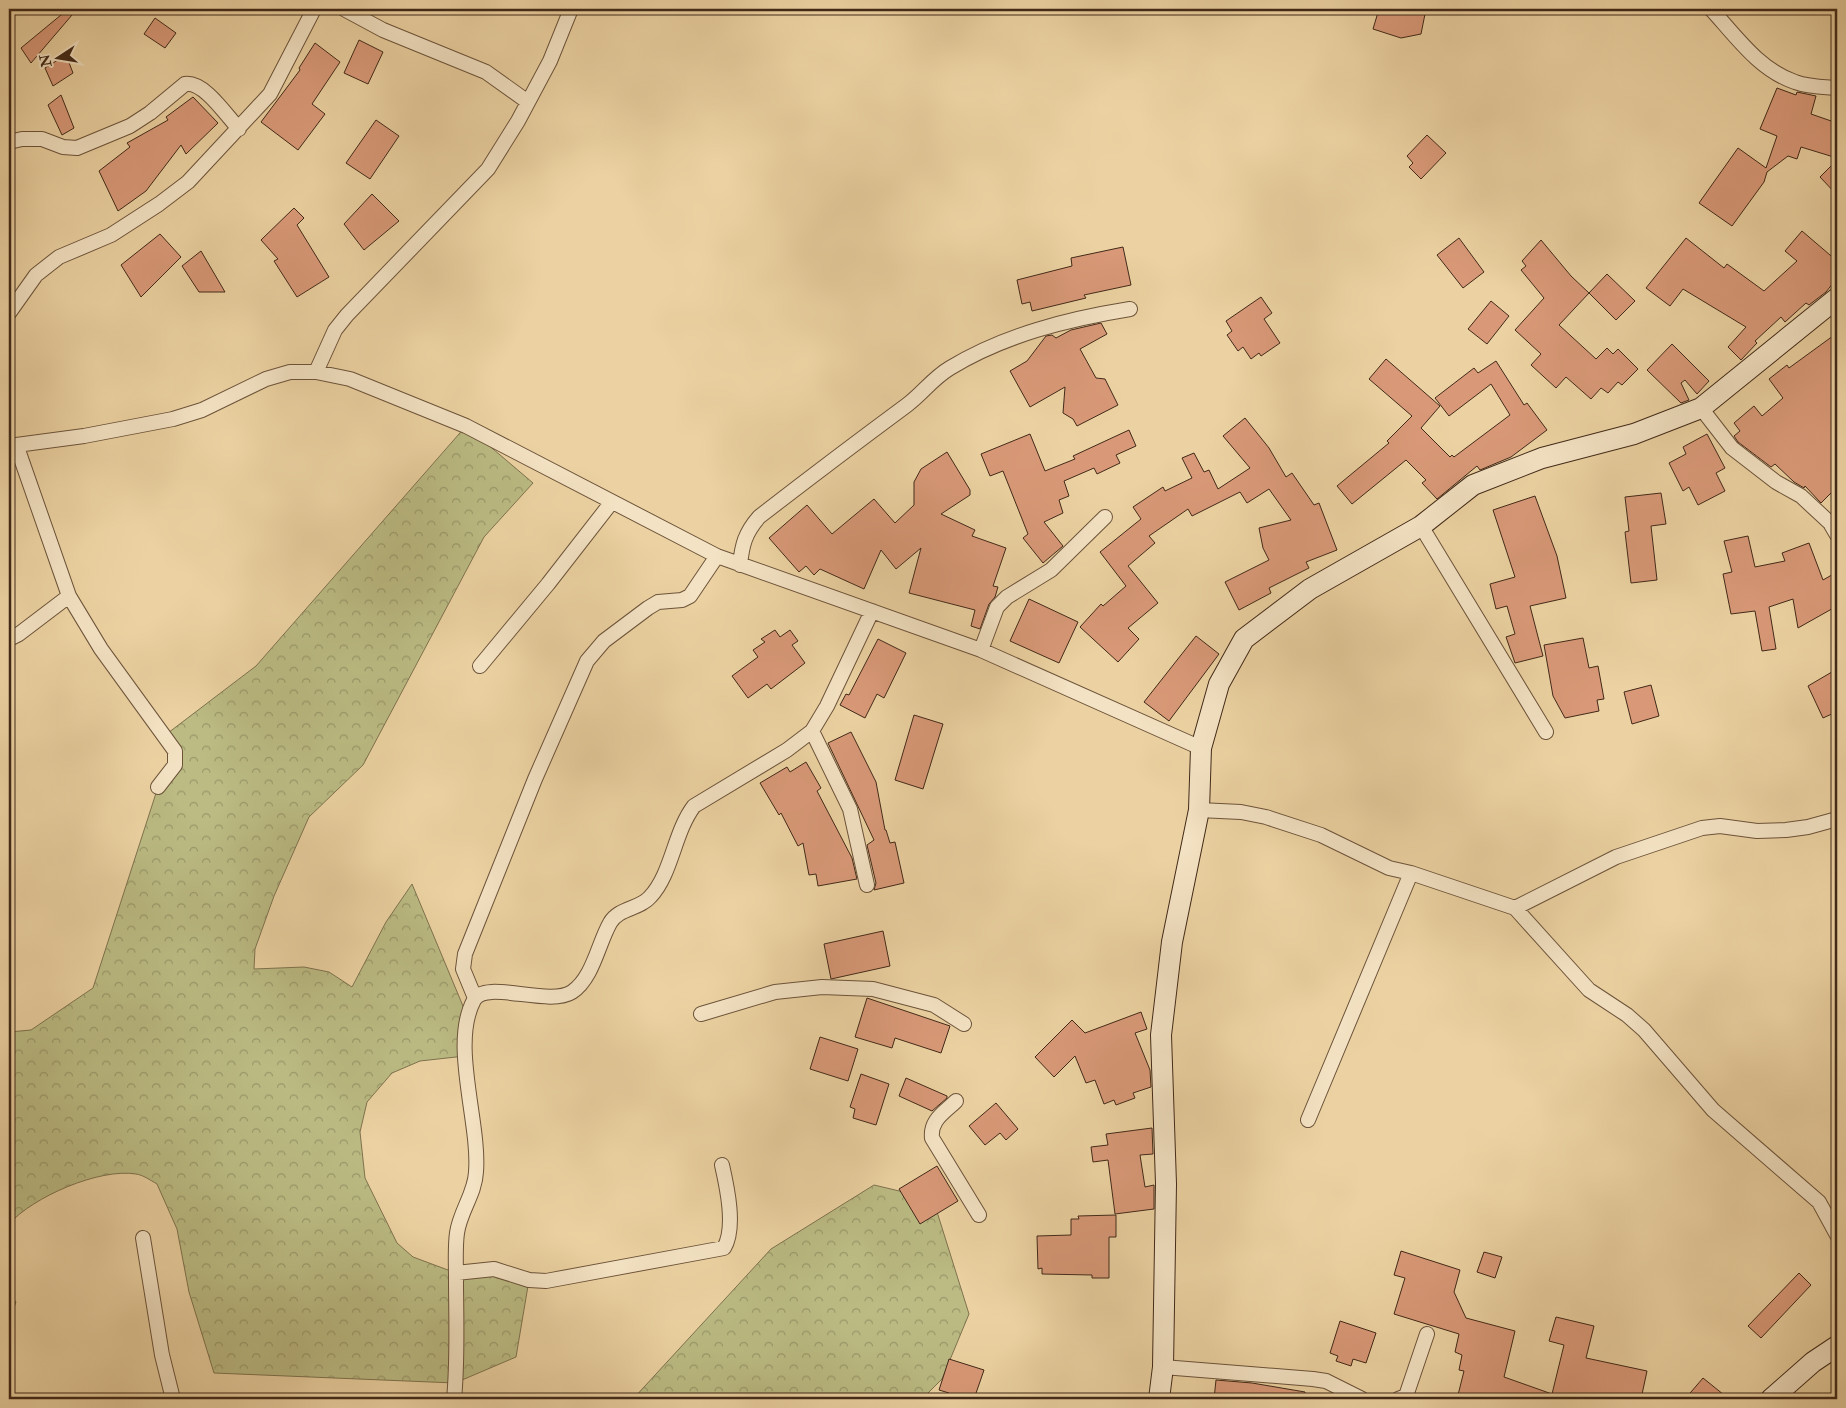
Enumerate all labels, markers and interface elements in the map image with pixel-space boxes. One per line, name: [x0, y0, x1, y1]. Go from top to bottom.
north arrow: [32, 32, 82, 82]
text: N: [36, 52, 56, 69]

